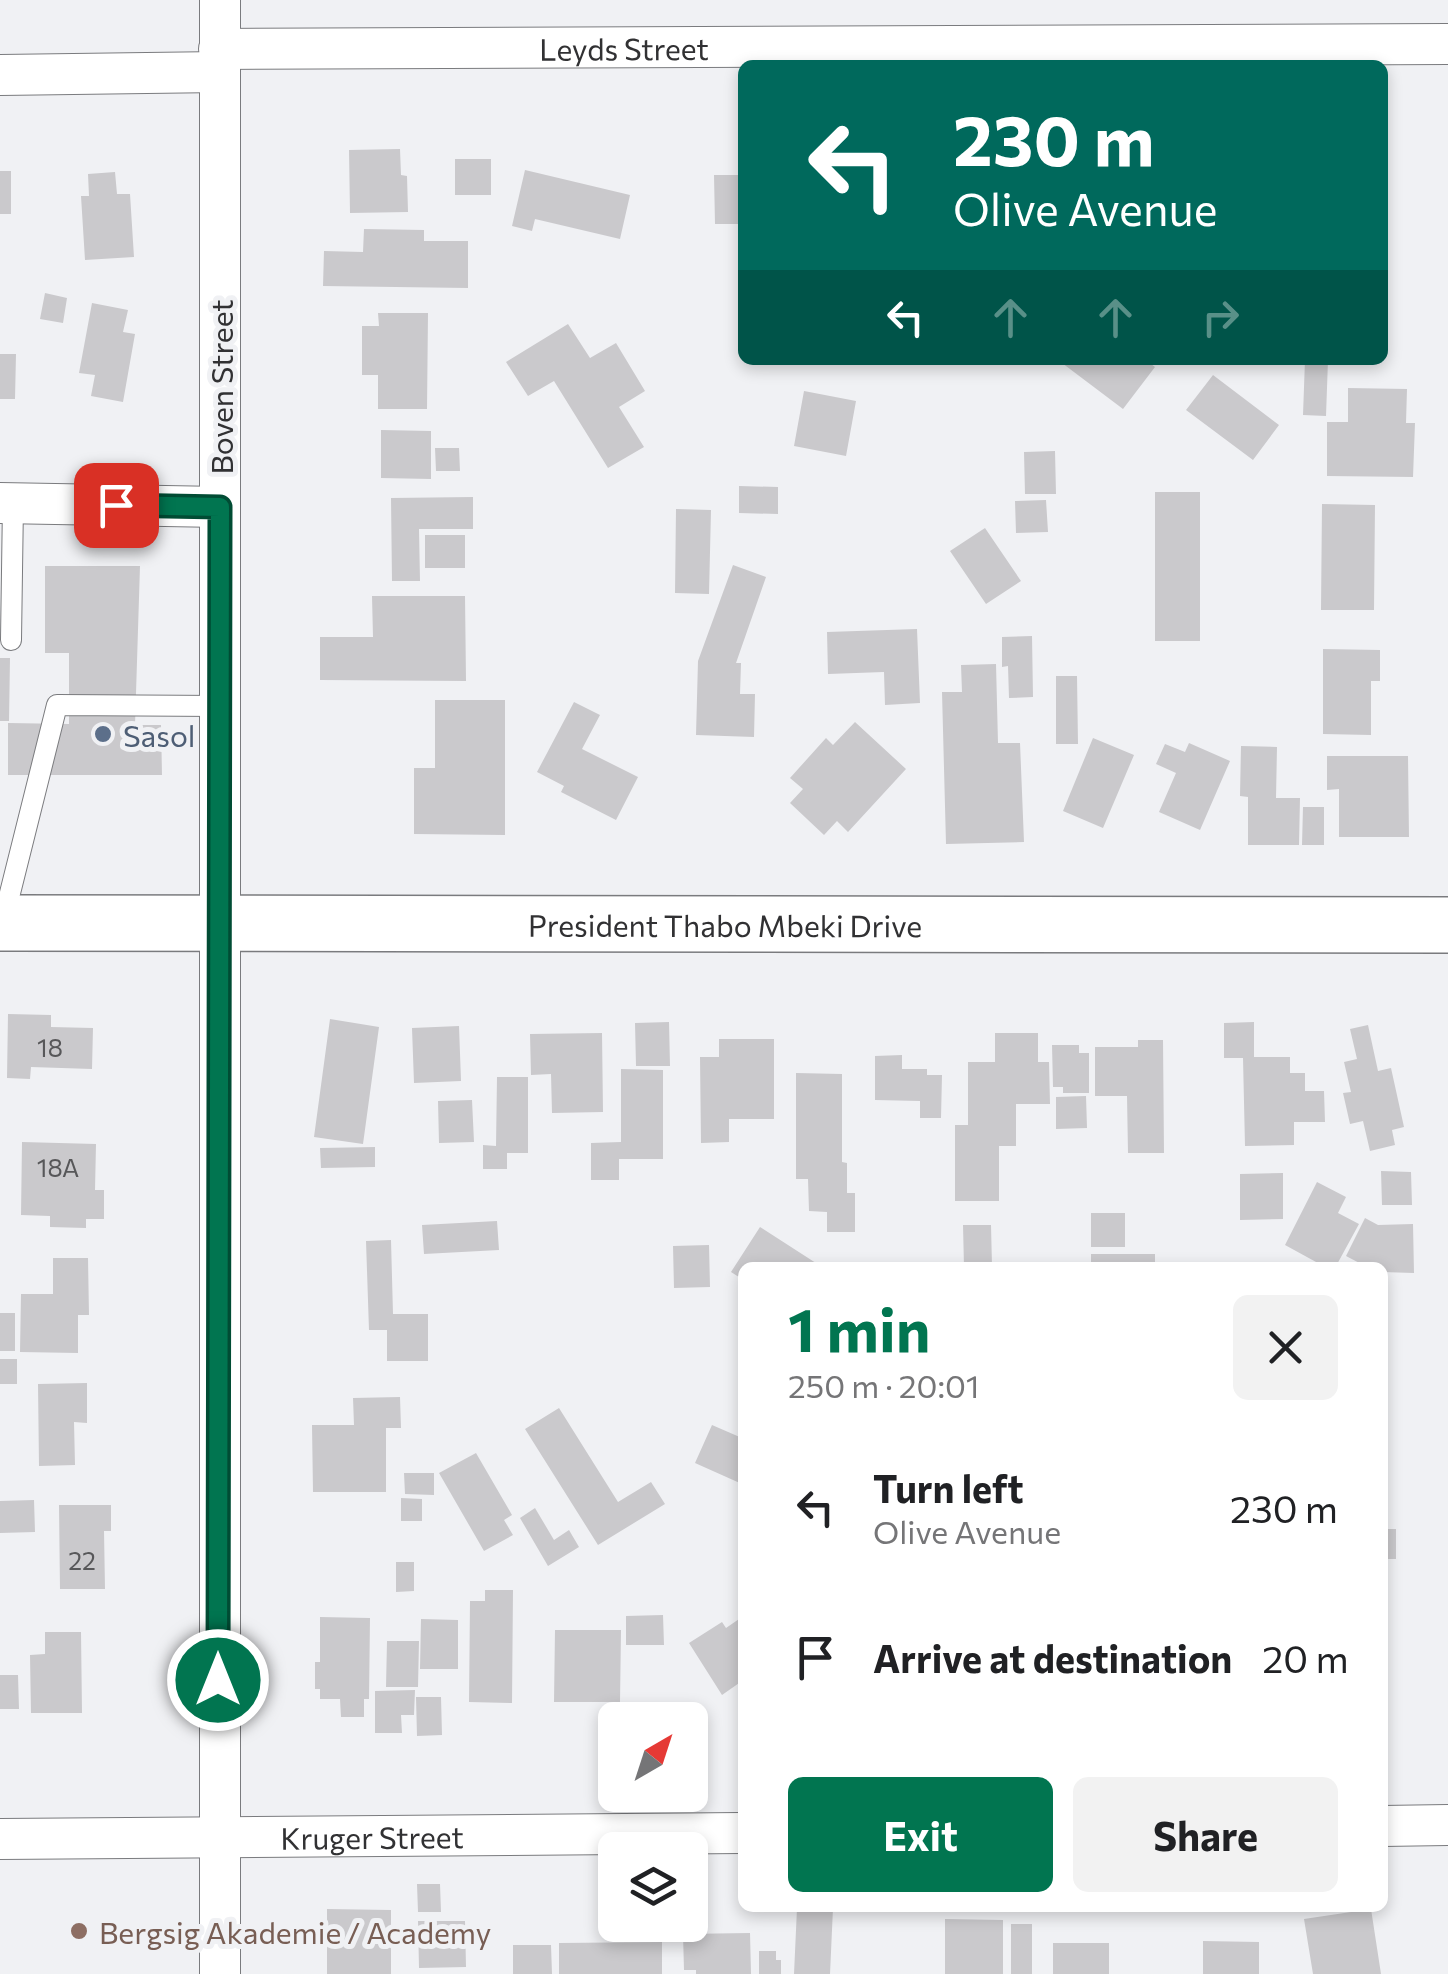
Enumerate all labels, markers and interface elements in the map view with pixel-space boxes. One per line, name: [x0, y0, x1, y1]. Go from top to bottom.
street label: Leyds Street: [539, 29, 709, 66]
text: 230 m: [953, 95, 1155, 180]
icon: left: [788, 100, 918, 230]
text: Olive Avenue: [953, 180, 1217, 235]
icon: left: [878, 290, 933, 345]
icon: ahead: [983, 290, 1038, 345]
icon: ahead: [1088, 290, 1143, 345]
icon: right: [1193, 290, 1248, 345]
street label: Boven Street: [202, 299, 239, 475]
pin: [74, 463, 159, 548]
icon: arrive: [89, 478, 144, 533]
place label: Sasol: [123, 716, 195, 753]
marker: Sasol: [92, 723, 114, 745]
street label: President Thabo Mbeki Drive: [528, 905, 922, 943]
house number: 18: [37, 1032, 63, 1062]
house number: 18A: [37, 1152, 79, 1182]
text: 1 min: [788, 1291, 930, 1364]
button: close: [1233, 1295, 1338, 1400]
text: 250 m · 20:01: [788, 1365, 980, 1405]
text: Turn left: [873, 1464, 1024, 1511]
icon: left: [788, 1480, 843, 1535]
text: 230 m: [1230, 1484, 1338, 1531]
text: Olive Avenue: [873, 1511, 1061, 1551]
house number: 22: [68, 1545, 96, 1575]
position arrow: [166, 1628, 270, 1732]
icon: arrive: [788, 1630, 843, 1685]
text: Arrive at destination: [873, 1634, 1232, 1681]
text: 20 m: [1262, 1634, 1349, 1681]
north arrow: [598, 1702, 708, 1812]
map controls: [598, 1702, 708, 1942]
button: Exit: [788, 1777, 1053, 1892]
button: Share: [1073, 1777, 1338, 1892]
street label: Kruger Street: [280, 1817, 464, 1855]
button: layers: [598, 1832, 708, 1942]
place label: Bergsig Akademie / Academy: [99, 1913, 491, 1950]
marker: Bergsig Akademie / Academy: [68, 1920, 90, 1942]

